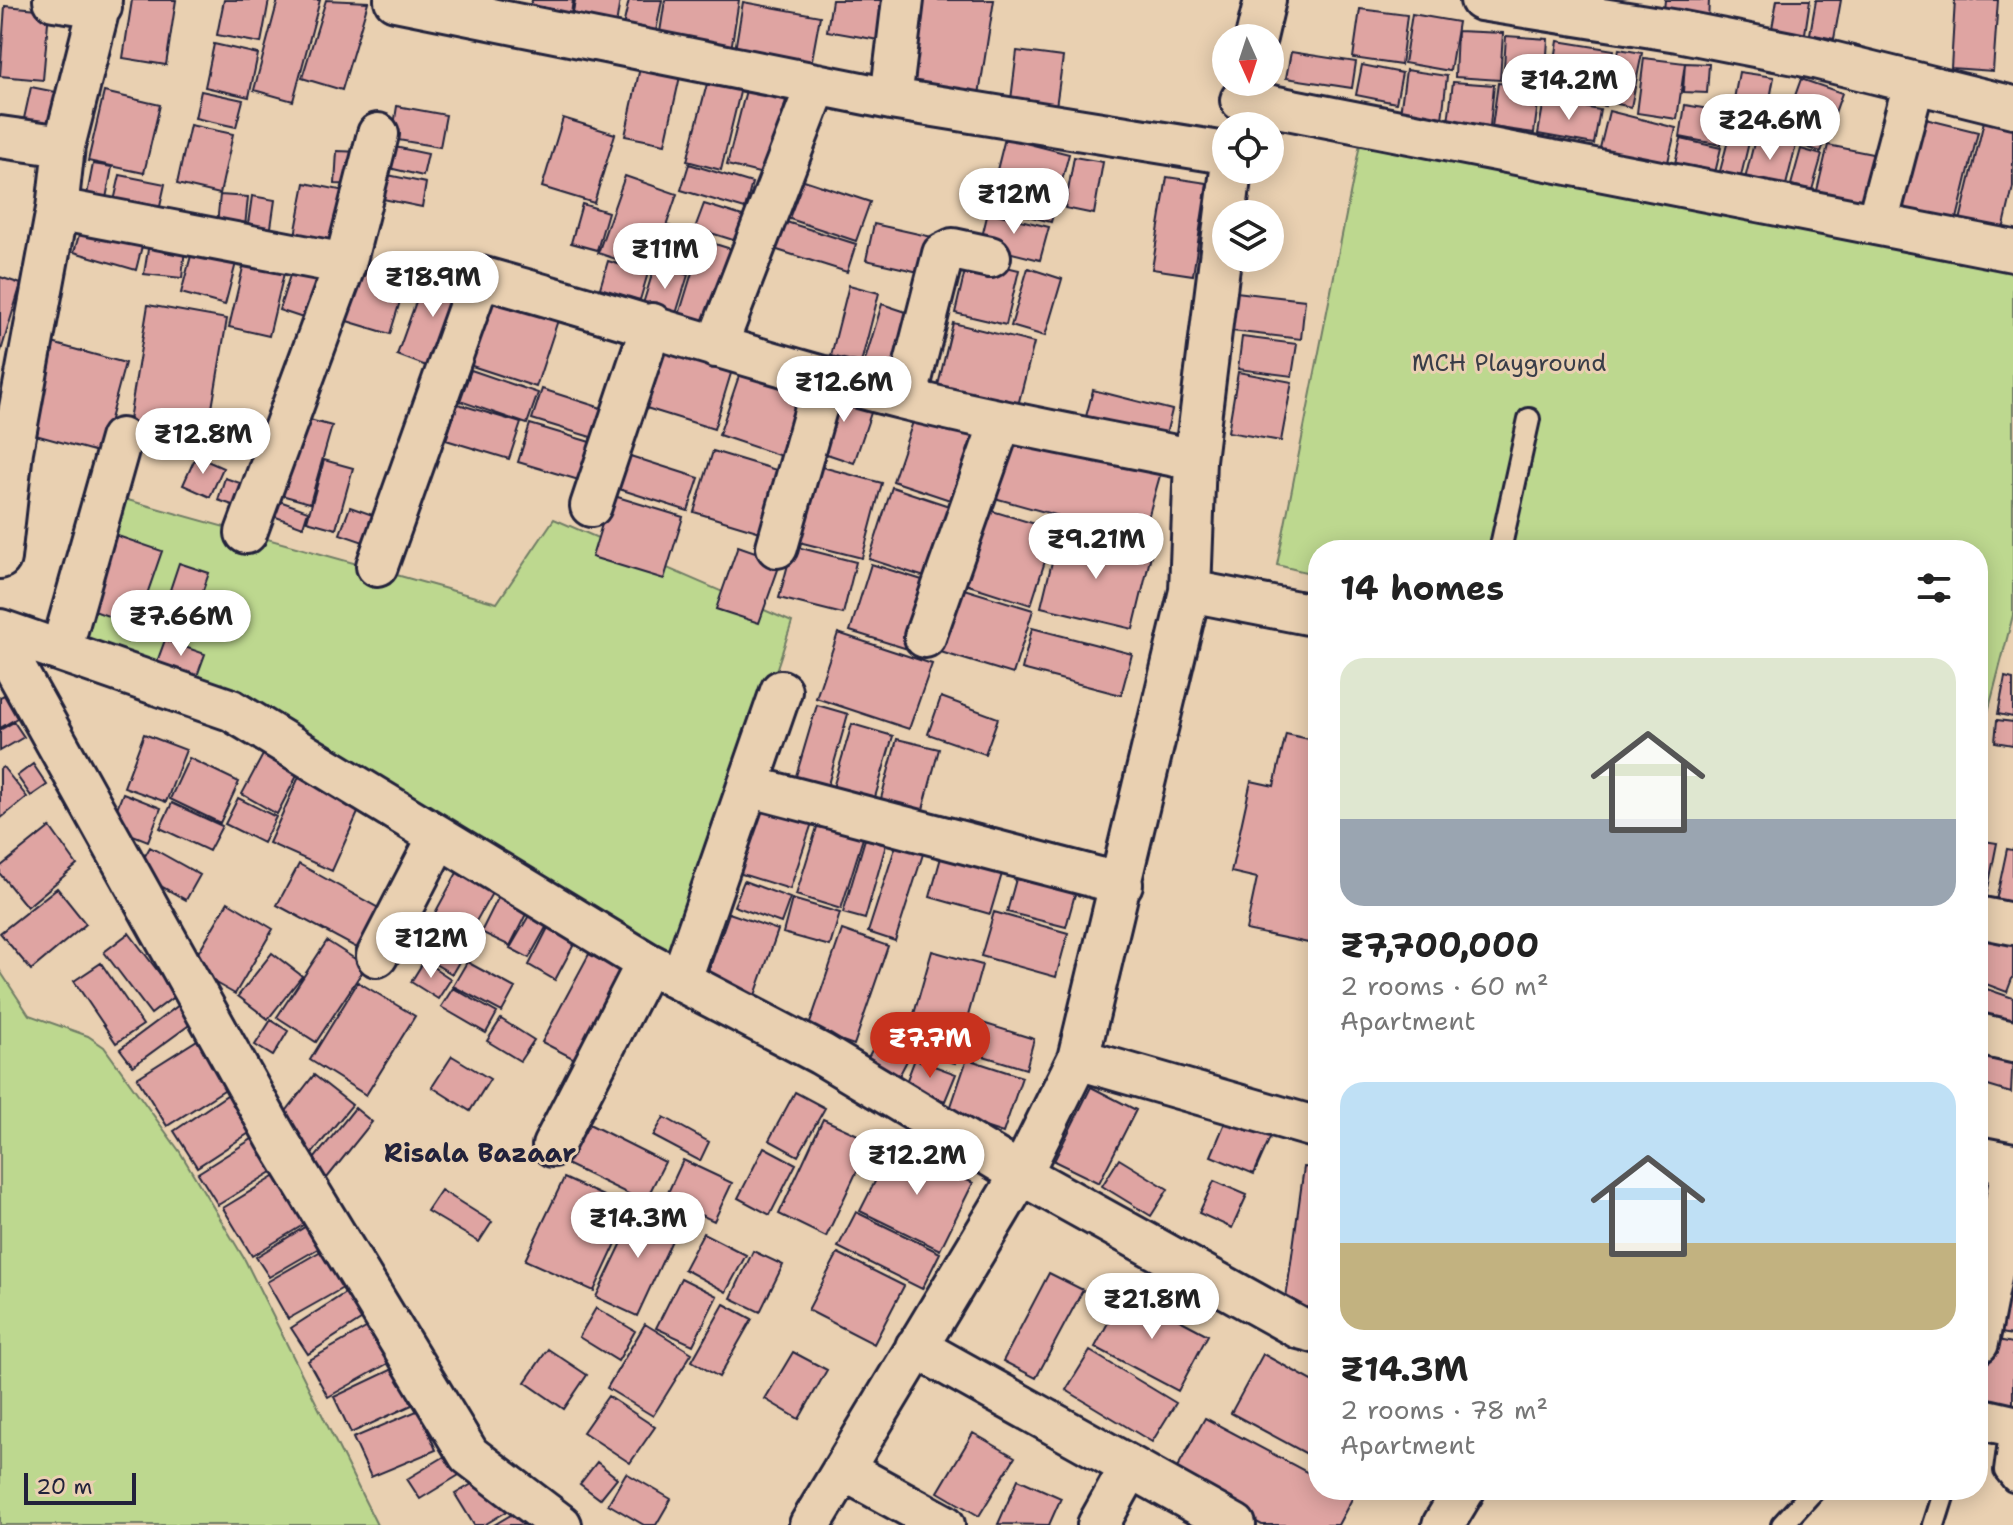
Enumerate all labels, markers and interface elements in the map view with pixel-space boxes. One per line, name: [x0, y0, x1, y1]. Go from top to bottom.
north arrow: [1212, 24, 1284, 96]
map controls: [1212, 24, 1284, 272]
pin: ₹14.2M: [1504, 54, 1634, 122]
text: ₹14.2M: [1520, 62, 1618, 97]
pin: ₹24.6M: [1705, 94, 1835, 162]
text: ₹24.6M: [1718, 102, 1822, 137]
button: locate: [1212, 112, 1284, 184]
pin: ₹12M: [967, 168, 1061, 236]
text: ₹12M: [977, 176, 1051, 211]
button: layers: [1212, 200, 1284, 272]
pin: ₹11M: [618, 223, 712, 291]
text: ₹11M: [631, 231, 699, 266]
pin: ₹18.9M: [368, 251, 498, 319]
text: ₹18.9M: [385, 259, 481, 294]
park label: MCH Playground: [1412, 347, 1606, 379]
pin: ₹12.6M: [779, 356, 909, 424]
text: ₹12.6M: [795, 364, 893, 399]
pin: ₹12.8M: [138, 408, 268, 476]
text: ₹12.8M: [153, 416, 253, 451]
pin: ₹9.21M: [1031, 513, 1161, 581]
text: ₹9.21M: [1047, 521, 1145, 556]
text: 14 homes: [1340, 565, 1504, 611]
icon: filters: [1912, 566, 1956, 610]
pin: ₹7.66M: [116, 590, 246, 658]
text: ₹7.66M: [129, 598, 233, 633]
icon: home: [1576, 710, 1720, 854]
pin: ₹12M: [384, 912, 478, 980]
text: ₹12M: [394, 920, 468, 955]
text: ₹7,700,000: [1340, 922, 1539, 968]
text: 2 rooms · 60 m²: [1340, 968, 1549, 1003]
text: Apartment: [1340, 1003, 1476, 1038]
pin: ₹7.7M: [874, 1012, 986, 1080]
text: ₹7.7M: [888, 1020, 972, 1055]
pin: ₹12.2M: [852, 1129, 982, 1197]
icon: home: [1576, 1134, 1720, 1278]
district label: Risala Bazaar: [384, 1135, 576, 1170]
text: ₹12.2M: [867, 1137, 967, 1172]
pin: ₹14.3M: [573, 1192, 703, 1260]
text: ₹14.3M: [589, 1200, 687, 1235]
pin: ₹21.8M: [1087, 1273, 1217, 1341]
text: ₹21.8M: [1103, 1281, 1201, 1316]
text: ₹14.3M: [1340, 1346, 1469, 1392]
text: 2 rooms · 78 m²: [1340, 1392, 1548, 1427]
text: Apartment: [1340, 1427, 1476, 1462]
scale bar: [24, 1469, 136, 1505]
text: 20 m: [36, 1472, 93, 1501]

